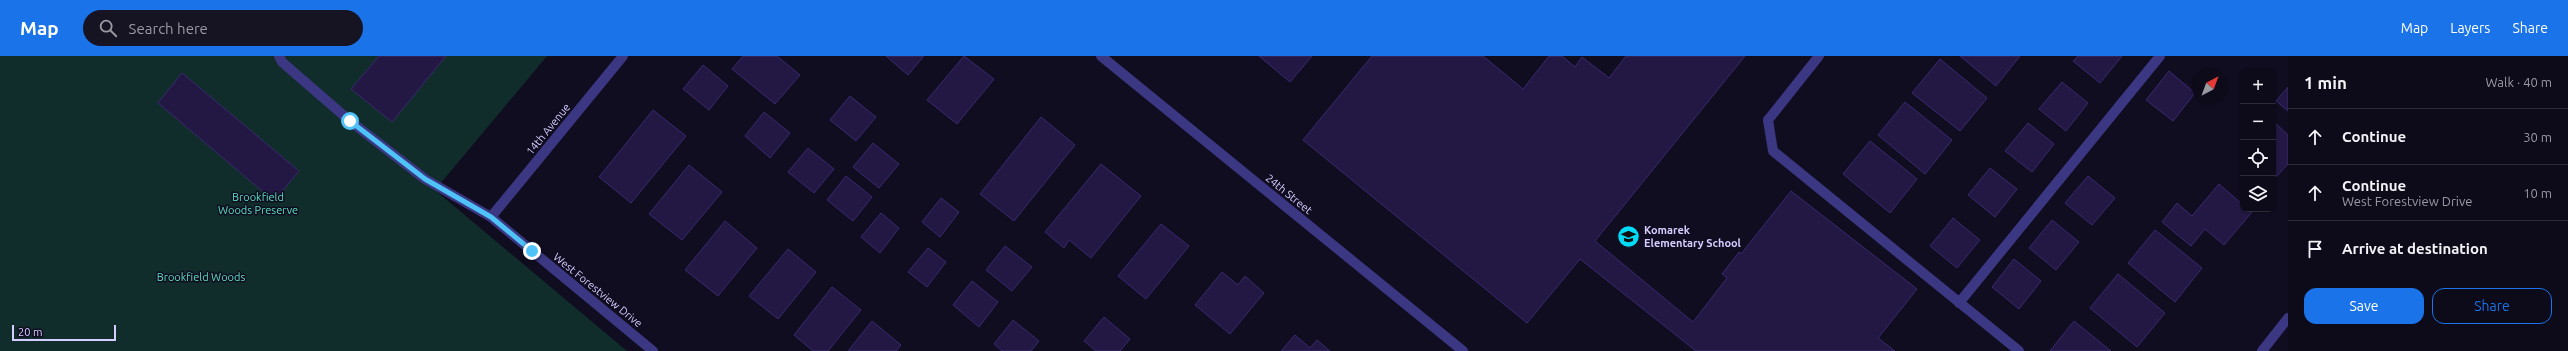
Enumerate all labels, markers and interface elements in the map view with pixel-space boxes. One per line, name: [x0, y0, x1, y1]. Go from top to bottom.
search box: [83, 10, 363, 46]
text: Map: [20, 17, 59, 39]
icon: search: [97, 17, 119, 39]
text: Search here: [129, 20, 208, 37]
text: Map: [2401, 20, 2428, 36]
text: Layers: [2450, 20, 2490, 36]
text: Share: [2512, 20, 2548, 36]
north arrow: [2192, 68, 2228, 104]
map controls: [2240, 68, 2276, 212]
button: +: [2240, 68, 2276, 104]
text: 1 min: [2304, 73, 2347, 92]
text: Walk · 40 m: [2486, 75, 2552, 89]
street label: 14th Avenue: [524, 101, 572, 157]
button: −: [2240, 104, 2276, 140]
route start: [341, 112, 359, 130]
icon: ahead: [2304, 126, 2326, 148]
text: Continue: [2342, 128, 2406, 145]
text: 30 m: [2523, 130, 2552, 144]
button: locate: [2240, 140, 2276, 176]
street label: 24th Street: [1263, 172, 1315, 217]
button: layers: [2240, 176, 2276, 212]
text: Continue: [2342, 177, 2406, 194]
icon: ahead: [2304, 182, 2326, 204]
text: 10 m: [2523, 186, 2552, 200]
park label: Brookfield Woods Preserve: [218, 191, 298, 216]
text: West Forestview Drive: [2342, 194, 2473, 208]
school or university icon: Komarek Elementary School: [1616, 223, 1642, 249]
place label: Komarek Elementary School: [1644, 224, 1742, 249]
icon: arrive: [2304, 238, 2326, 260]
text: Arrive at destination: [2342, 240, 2488, 257]
route end: [523, 242, 541, 260]
street label: West Forestview Drive: [551, 251, 645, 329]
park label: Brookfield Woods: [157, 271, 245, 283]
button: Save: [2304, 288, 2424, 324]
button: Share: [2432, 288, 2552, 324]
scale bar: [12, 323, 116, 342]
text: 20 m: [18, 326, 42, 338]

